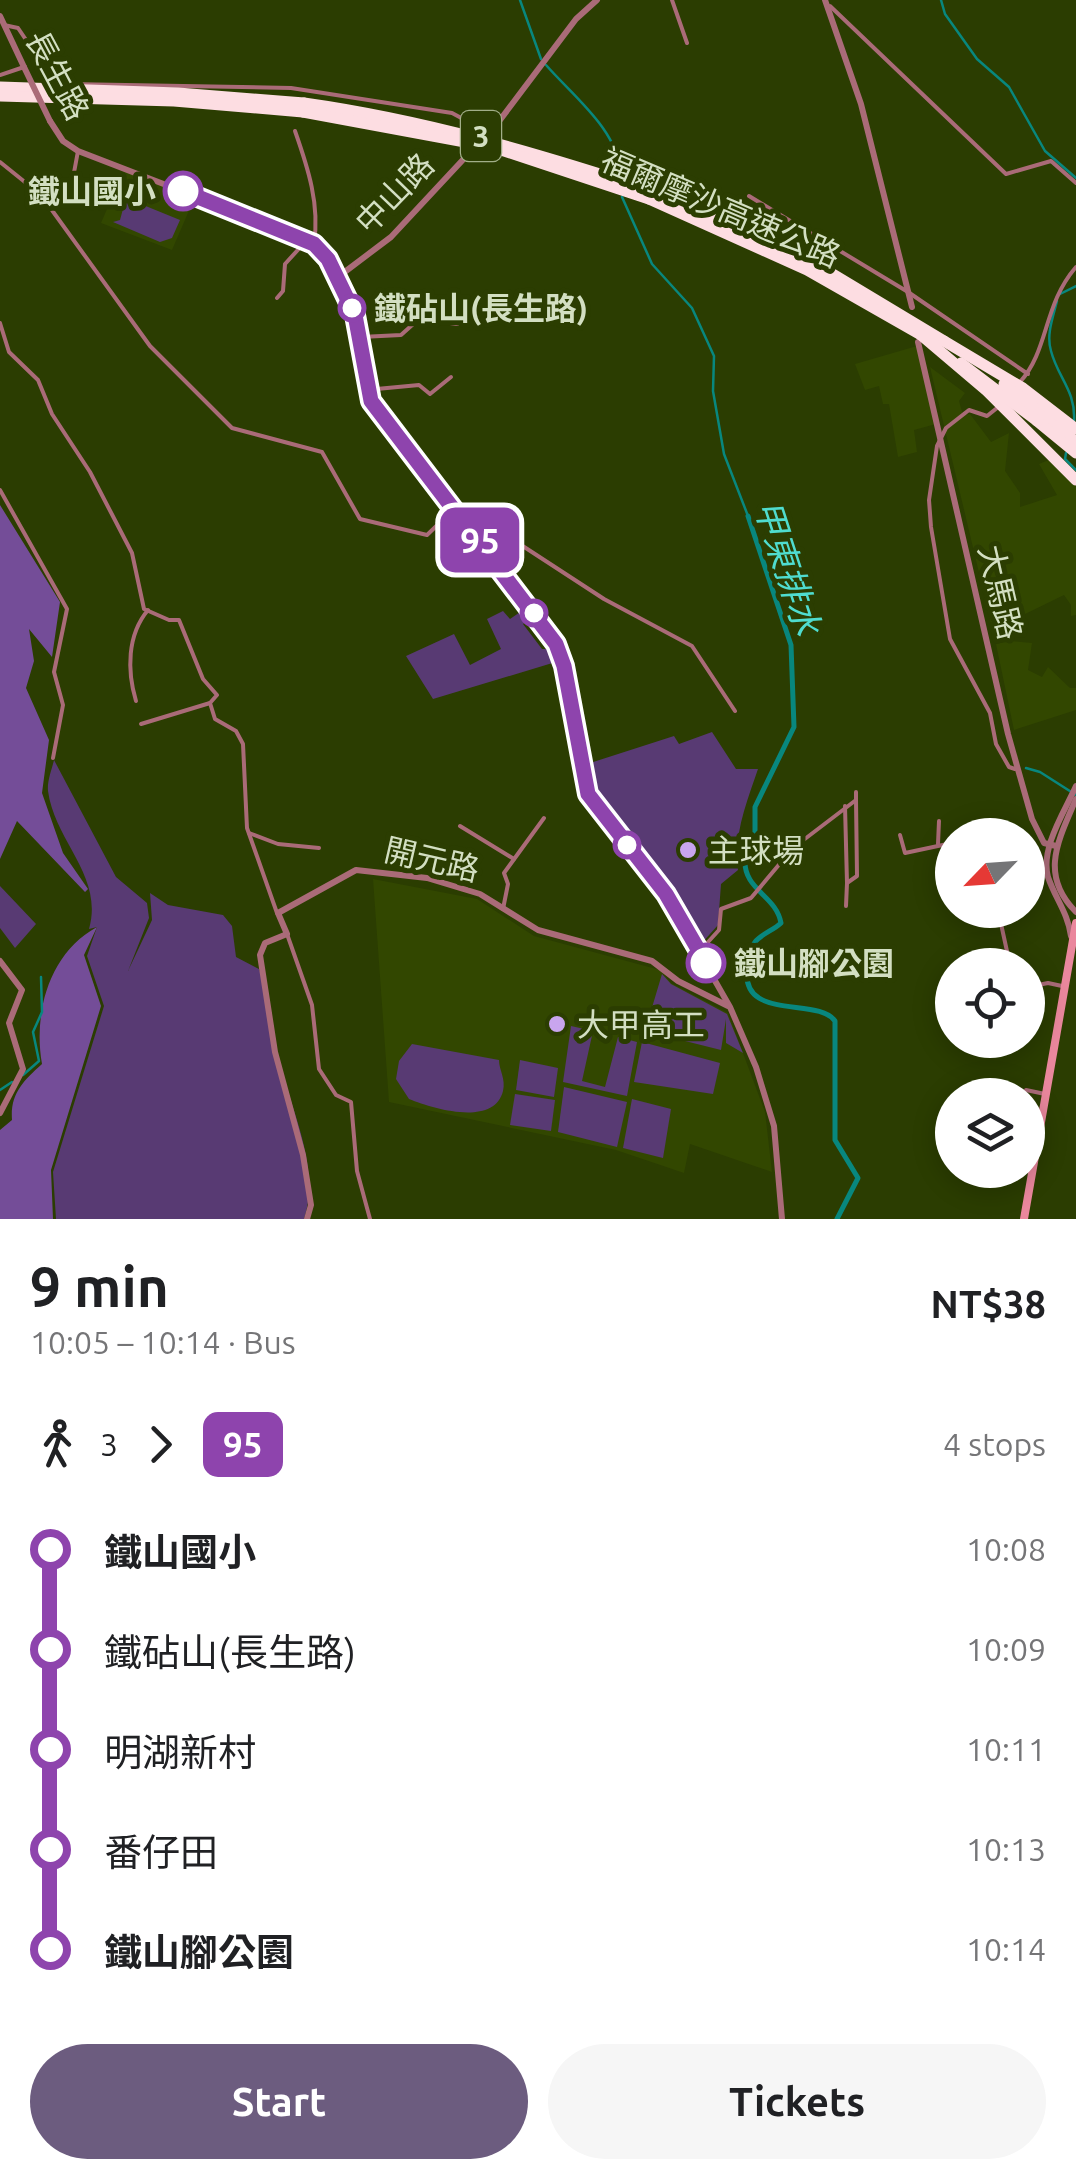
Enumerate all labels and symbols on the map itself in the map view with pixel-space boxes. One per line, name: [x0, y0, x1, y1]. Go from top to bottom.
street label: 長生路: [20, 24, 96, 126]
road number: 3: [461, 111, 501, 161]
street label: 福爾摩沙高速公路: [596, 140, 846, 274]
street label: 中山路: [348, 146, 440, 240]
marker: 鐵山國小: [164, 172, 202, 210]
place label: 鐵山國小: [28, 173, 156, 209]
place label: 鐵砧山(長生路): [374, 290, 588, 326]
marker: 鐵砧山(長生路): [339, 295, 365, 321]
water label: 甲東排水: [747, 494, 829, 642]
line badge: 95: [435, 508, 525, 572]
street label: 大馬路: [973, 541, 1029, 643]
unlabelled marker: [521, 600, 547, 626]
north arrow: [935, 818, 1045, 928]
street label: 開元路: [381, 831, 483, 887]
unlabelled marker: [614, 832, 640, 858]
place label: 主球場: [708, 832, 804, 868]
marker: 主球場: [677, 839, 699, 861]
marker: 鐵山腳公園: [687, 944, 725, 982]
place label: 鐵山腳公園: [734, 945, 894, 981]
place label: 大甲高工: [577, 1006, 705, 1042]
marker: 大甲高工: [546, 1013, 568, 1035]

